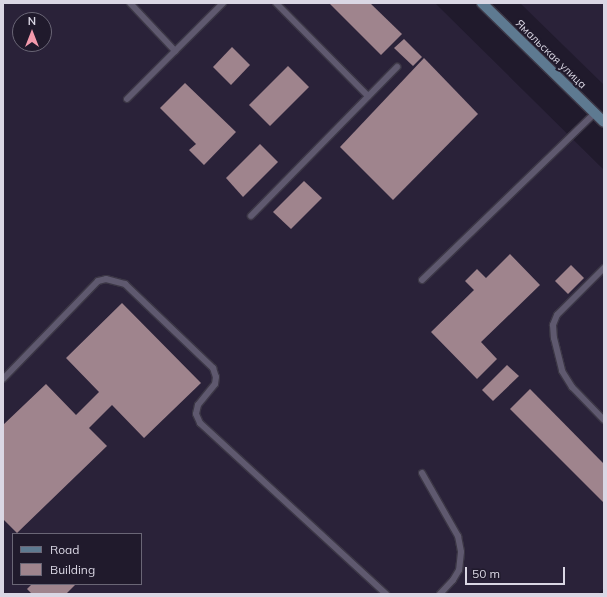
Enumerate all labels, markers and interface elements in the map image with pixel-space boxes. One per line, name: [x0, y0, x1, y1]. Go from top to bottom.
north arrow: [12, 12, 52, 52]
text: N: [28, 14, 36, 28]
street label: Ямальская улица: [513, 17, 589, 91]
legend: [12, 533, 142, 585]
text: Road: [50, 542, 79, 557]
scale bar: [467, 559, 567, 585]
text: Building: [50, 562, 95, 577]
text: 50 m: [472, 566, 500, 581]

